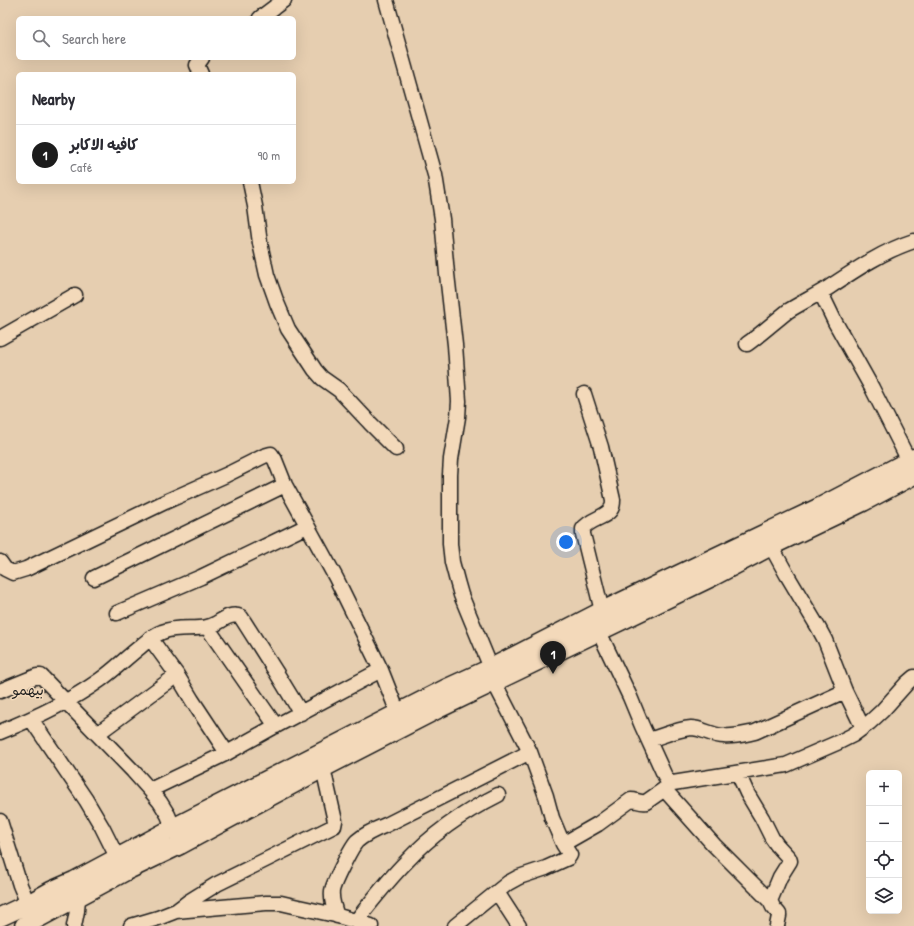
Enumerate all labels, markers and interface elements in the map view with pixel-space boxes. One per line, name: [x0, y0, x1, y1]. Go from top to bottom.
search box: [16, 16, 296, 60]
icon: search: [30, 27, 52, 49]
text: Search here: [62, 28, 126, 49]
text: Nearby: [32, 87, 75, 110]
text: كافيه الاكابر: [70, 134, 138, 155]
text: 1: [43, 146, 47, 164]
text: 90 m: [258, 146, 280, 164]
text: Café: [70, 158, 92, 176]
your location: [556, 532, 576, 552]
pin: 1: [540, 641, 566, 674]
district label: بيهمو: [11, 680, 44, 699]
map controls: [866, 770, 902, 914]
button: +: [866, 770, 902, 806]
button: −: [866, 806, 902, 842]
button: locate: [866, 842, 902, 878]
button: layers: [866, 878, 902, 914]

